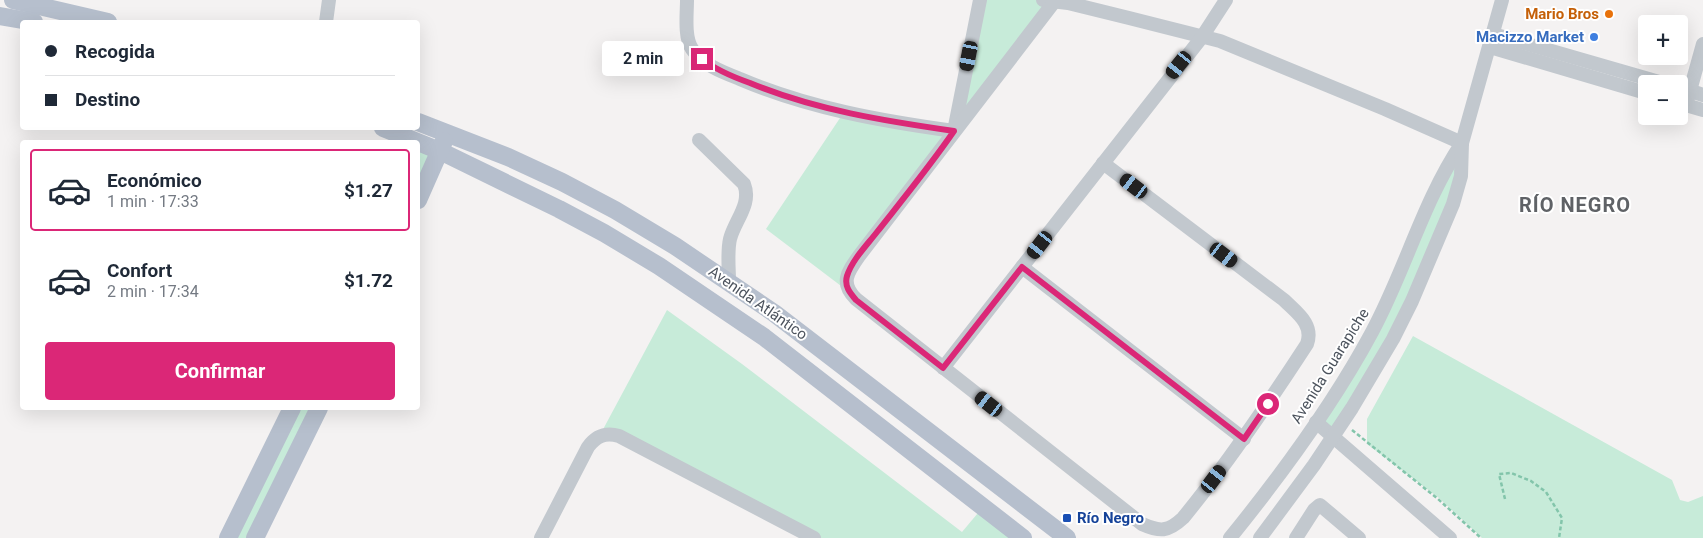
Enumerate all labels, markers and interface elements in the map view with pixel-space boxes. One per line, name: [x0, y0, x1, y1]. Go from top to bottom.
place label: Mario Bros: [1525, 5, 1599, 23]
marker: Mario Bros: [1603, 8, 1615, 20]
map controls: [1638, 15, 1688, 125]
button: +: [1638, 15, 1688, 65]
place label: Macizzo Market: [1476, 28, 1584, 46]
marker: Macizzo Market: [1588, 31, 1600, 43]
text: Recogida: [75, 40, 155, 63]
car: [958, 40, 979, 72]
callout: 2 min: [602, 42, 684, 76]
route end: [691, 48, 713, 70]
text: 2 min: [623, 49, 663, 68]
car: [1163, 49, 1194, 81]
button: −: [1638, 75, 1688, 125]
text: Destino: [75, 88, 140, 111]
icon: car: [47, 168, 92, 213]
text: Económico: [107, 169, 202, 192]
car: [1117, 171, 1150, 201]
text: $1.27: [344, 179, 393, 202]
text: 1 min · 17:33: [107, 192, 199, 211]
district label: RÍO NEGRO: [1519, 193, 1631, 217]
car: [1024, 229, 1055, 261]
car: [1207, 240, 1240, 270]
icon: car: [47, 258, 92, 303]
text: Confort: [107, 259, 172, 282]
street label: Avenida Atlántico: [705, 262, 811, 344]
text: $1.72: [344, 269, 393, 292]
text: 2 min · 17:34: [107, 282, 199, 301]
street label: Avenida Guarapiche: [1287, 305, 1373, 427]
button: Confirmar: [45, 342, 395, 400]
car: [972, 389, 1005, 419]
route start: [1257, 393, 1279, 415]
car: [1198, 463, 1229, 495]
place label: Río Negro: [1077, 509, 1144, 527]
marker: Río Negro: [1061, 512, 1073, 524]

